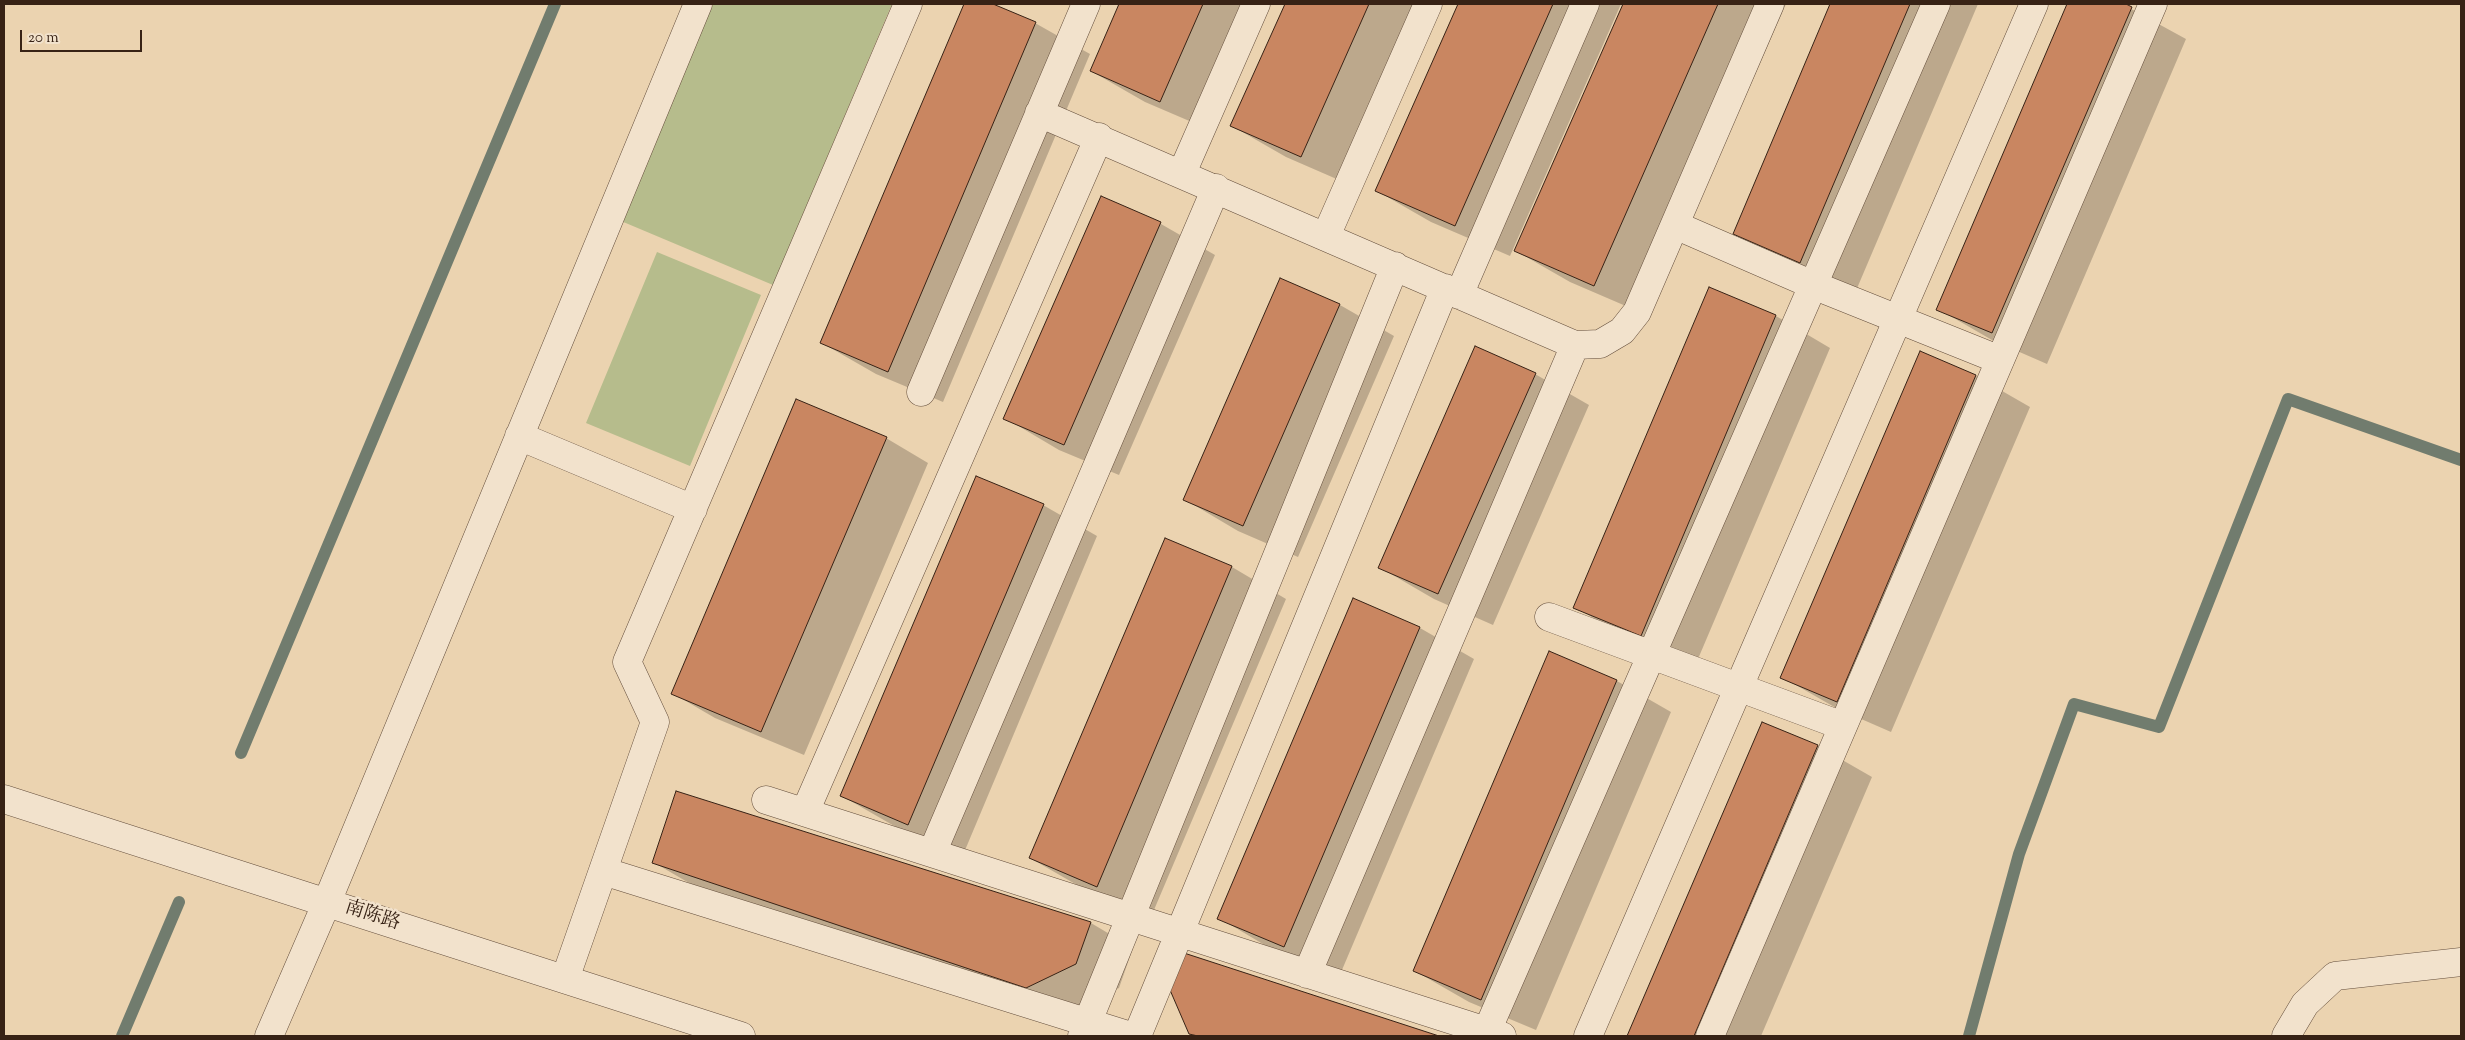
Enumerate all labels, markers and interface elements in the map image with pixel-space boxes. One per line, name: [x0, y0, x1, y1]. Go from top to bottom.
scale bar: [22, 20, 145, 52]
text: 20 m: [28, 28, 59, 49]
street label: 南陈路: [341, 897, 403, 937]

